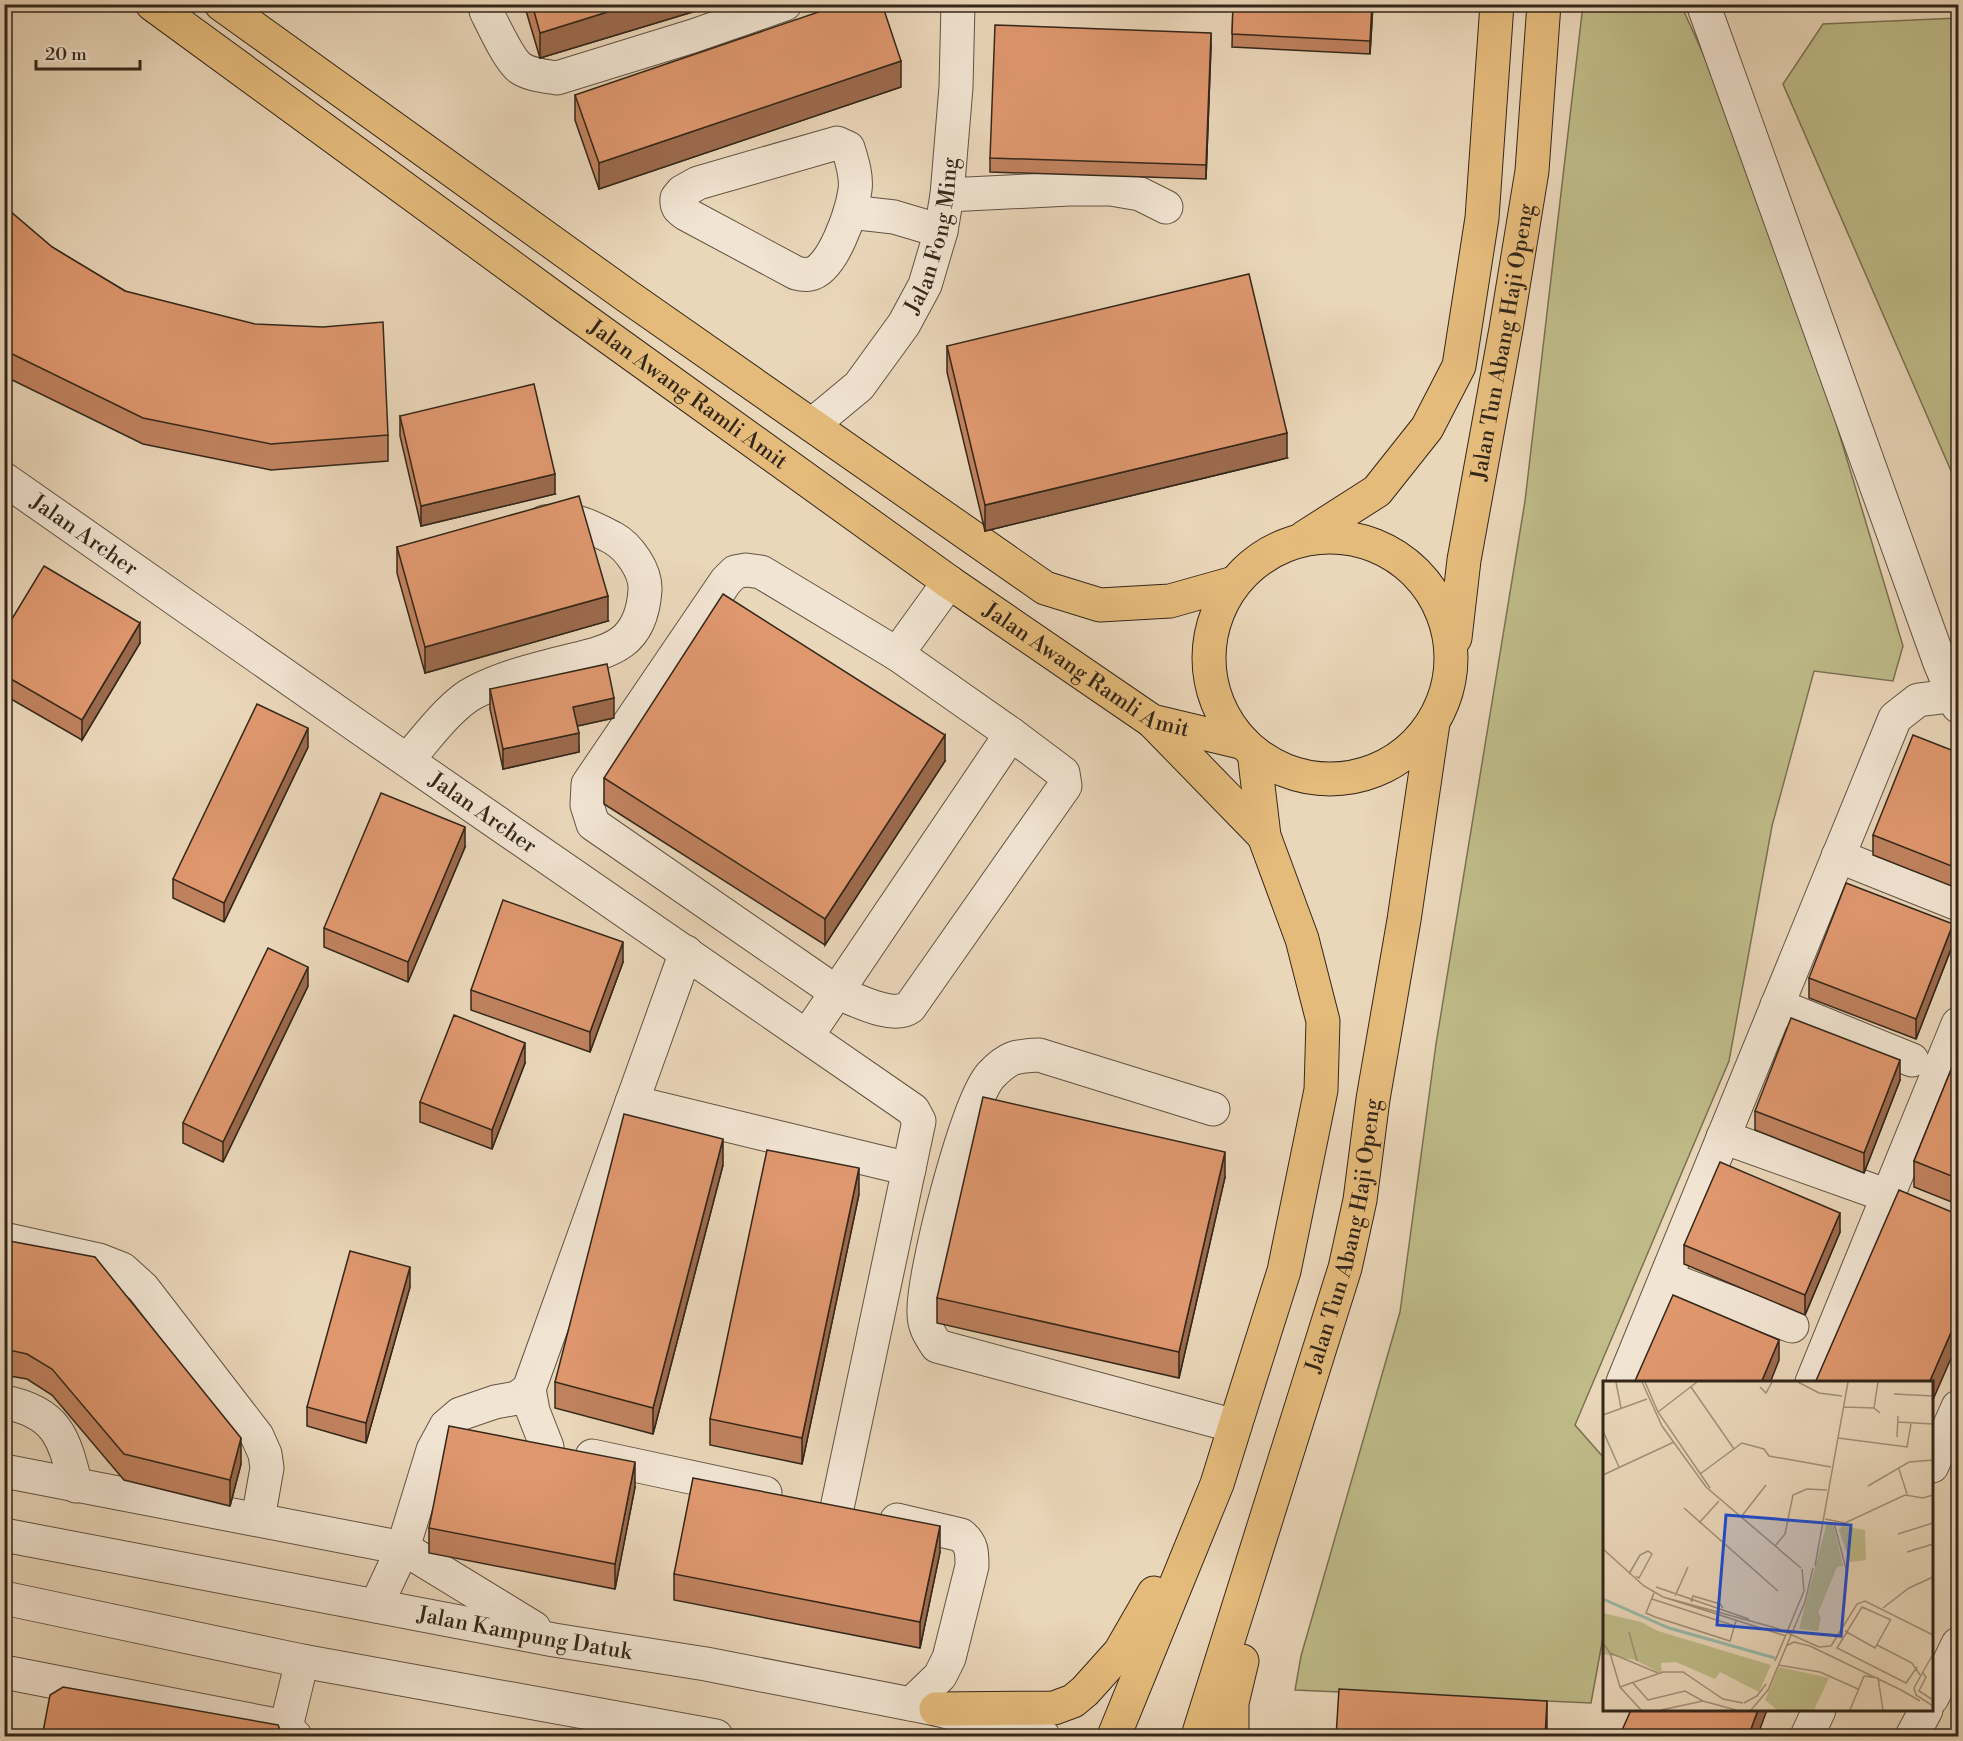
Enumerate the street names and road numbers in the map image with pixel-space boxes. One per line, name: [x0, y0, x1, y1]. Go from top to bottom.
street label: Jalan Fong Ming: [898, 156, 964, 319]
street label: Jalan Tun Abang Haji Openg: [1465, 201, 1540, 483]
street label: Jalan Awang Ramli Amit: [582, 313, 793, 475]
street label: Jalan Archer: [25, 488, 143, 582]
street label: Jalan Awang Ramli Amit: [978, 596, 1192, 743]
street label: Jalan Archer: [423, 766, 542, 860]
street label: Jalan Tun Abang Haji Openg: [1299, 1096, 1386, 1377]
street label: Jalan Kampung Datuk: [414, 1601, 635, 1666]

